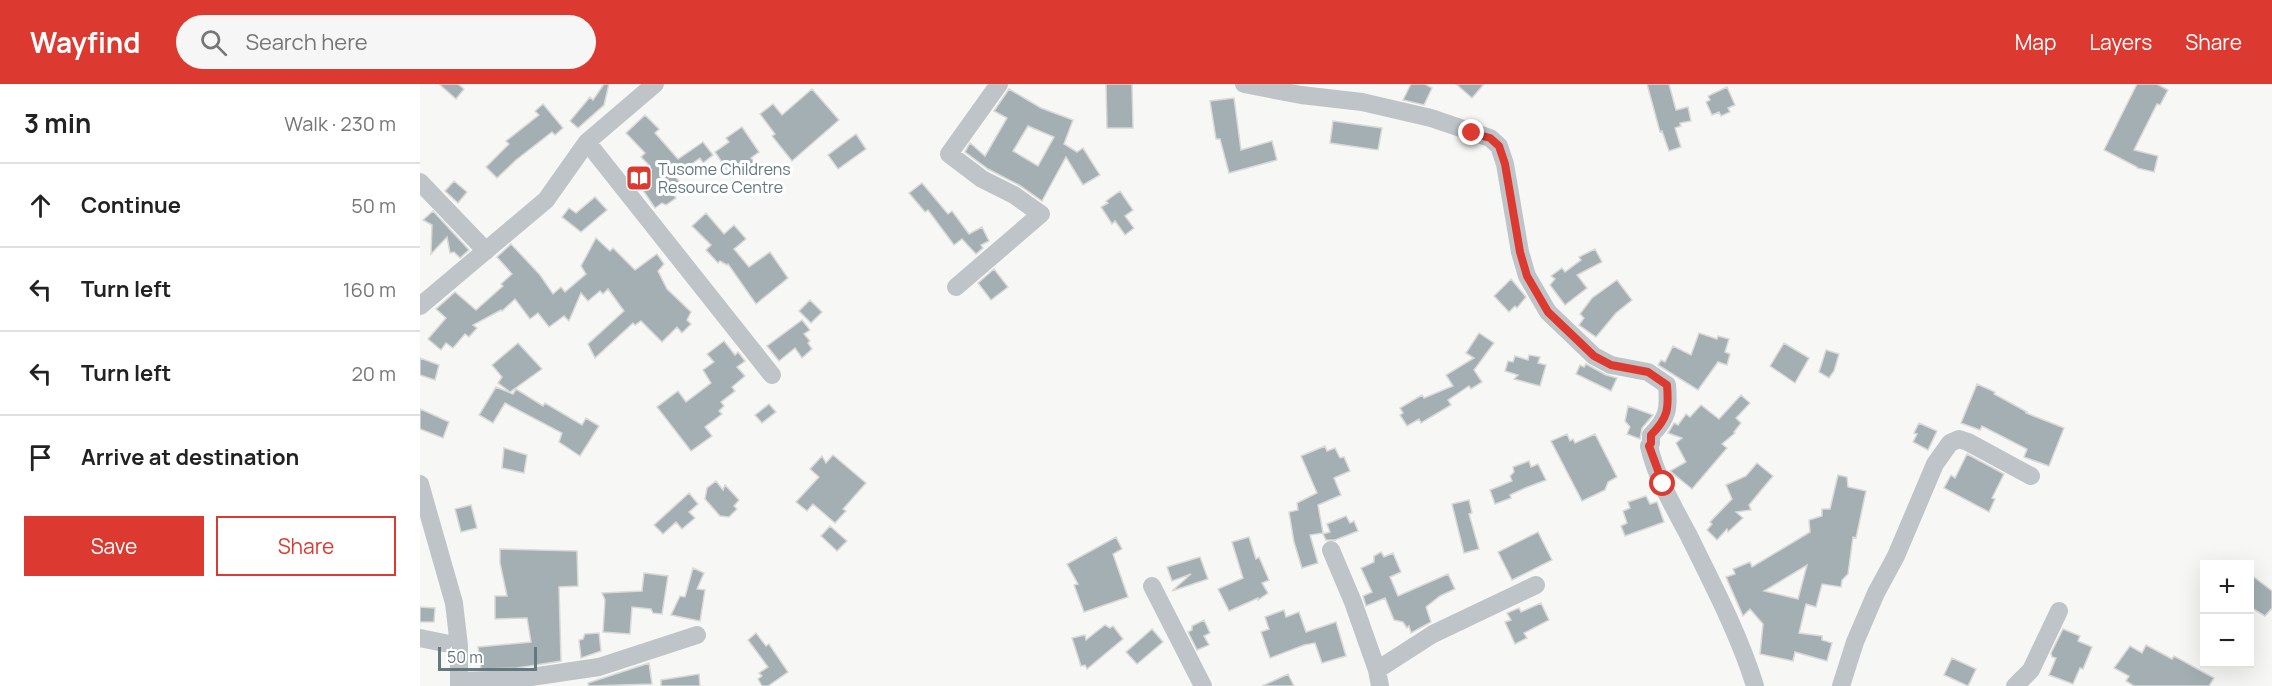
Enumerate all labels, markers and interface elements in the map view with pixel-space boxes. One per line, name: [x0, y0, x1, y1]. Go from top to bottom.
search box: [176, 15, 596, 69]
text: Wayfind: [30, 23, 140, 61]
icon: search: [197, 26, 230, 59]
text: Search here: [245, 27, 368, 57]
text: Map: [2015, 28, 2056, 56]
text: Layers: [2089, 28, 2152, 56]
text: Share: [2185, 28, 2242, 56]
text: 3 min: [24, 105, 91, 141]
text: Walk · 230 m: [284, 110, 396, 137]
route end: [1458, 119, 1484, 145]
place label: Tusome Childrens Resource Centre: [658, 158, 791, 198]
library icon: Tusome Childrens Resource Centre: [624, 163, 654, 193]
icon: ahead: [24, 189, 57, 222]
text: Continue: [81, 190, 181, 220]
text: 50 m: [351, 192, 396, 219]
icon: left: [24, 273, 57, 306]
text: Turn left: [81, 274, 171, 304]
text: 160 m: [343, 276, 396, 303]
icon: left: [24, 357, 57, 390]
text: Turn left: [81, 358, 171, 388]
text: 20 m: [351, 360, 396, 387]
icon: arrive: [24, 441, 57, 474]
text: Arrive at destination: [81, 442, 299, 472]
route start: [1649, 470, 1675, 496]
button: Save: [24, 516, 204, 576]
button: Share: [216, 516, 396, 576]
map controls: [2200, 560, 2254, 668]
button: +: [2200, 560, 2254, 614]
button: −: [2200, 614, 2254, 668]
scale bar: [438, 644, 537, 672]
text: 50 m: [447, 646, 483, 668]

